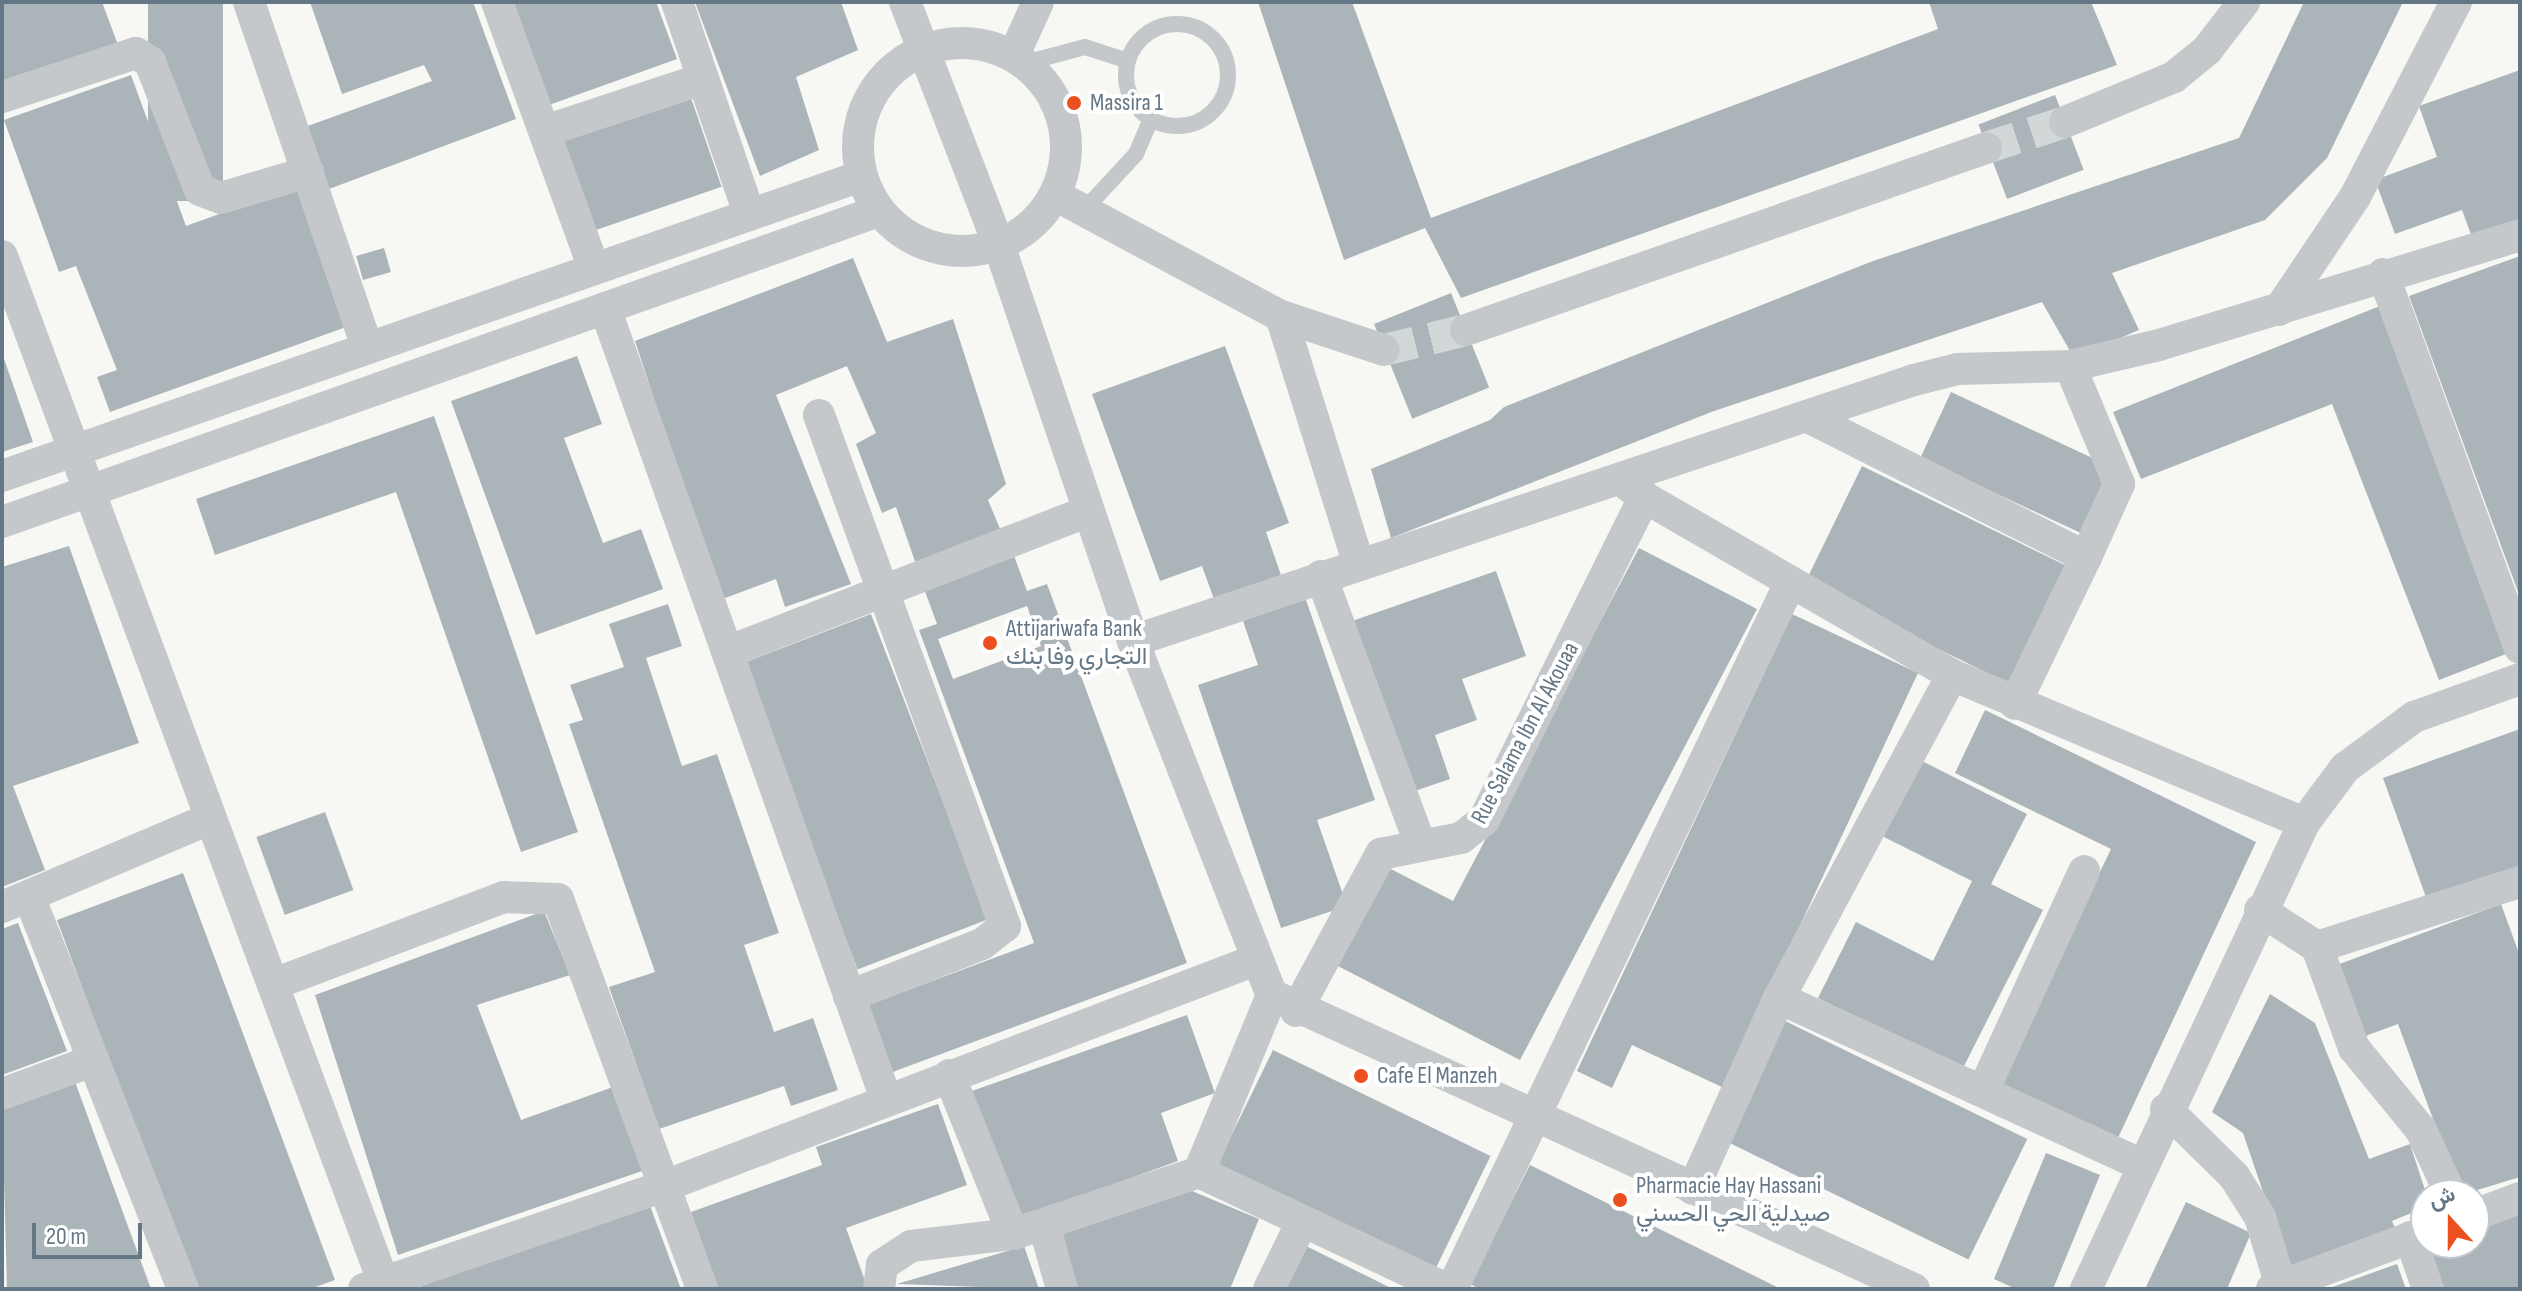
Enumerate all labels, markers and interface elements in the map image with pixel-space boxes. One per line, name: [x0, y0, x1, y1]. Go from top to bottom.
place label: Massira 1: [1090, 89, 1163, 117]
marker: Massira 1: [1065, 94, 1083, 112]
place label: Attijariwafa Bank التجاري وفا بنك: [1006, 615, 1147, 671]
marker: Attijariwafa Bank التجاري وفا بنك: [981, 634, 999, 652]
street label: Rue Salama Ibn Al Akouaa: [1465, 637, 1585, 829]
place label: Cafe El Manzeh: [1377, 1062, 1497, 1090]
marker: Cafe El Manzeh: [1352, 1067, 1370, 1085]
place label: Pharmacie Hay Hassani صيدلية الحي الحسني: [1636, 1172, 1830, 1228]
north arrow: [2410, 1179, 2490, 1259]
text: ش: [2425, 1181, 2459, 1215]
marker: Pharmacie Hay Hassani صيدلية الحي الحسني: [1611, 1191, 1629, 1209]
scale bar: [36, 1207, 146, 1257]
text: 20 m: [46, 1222, 86, 1251]

